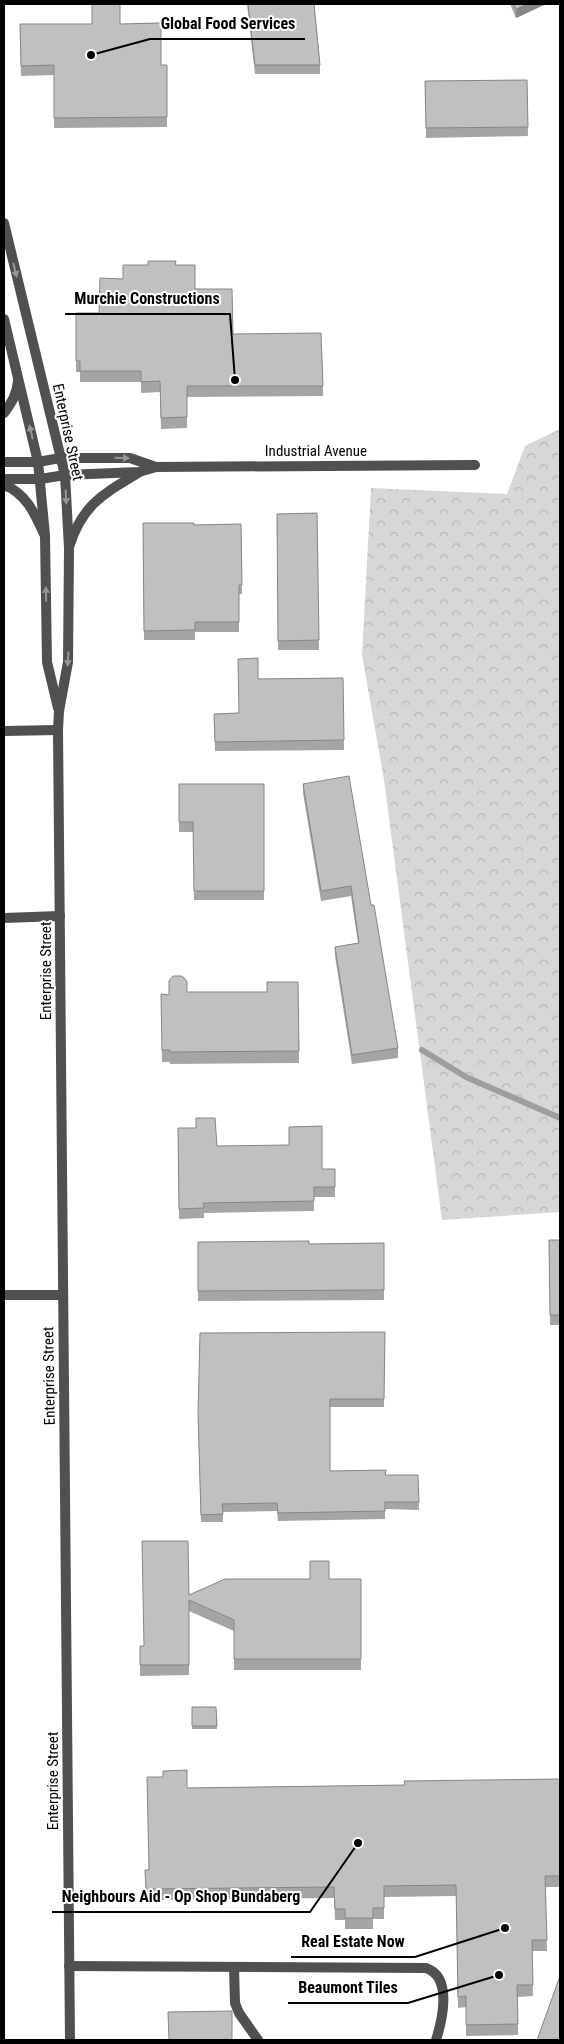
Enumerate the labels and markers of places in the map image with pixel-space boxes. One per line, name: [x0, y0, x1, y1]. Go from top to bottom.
callout: Global Food Services: [150, 8, 305, 39]
callout: Murchie Constructions: [65, 283, 230, 314]
callout: Neighbours Aid - Op Shop Bundaberg: [52, 1881, 310, 1912]
callout: Real Estate Now: [291, 1926, 415, 1957]
callout: Beaumont Tiles: [288, 1972, 408, 2003]

